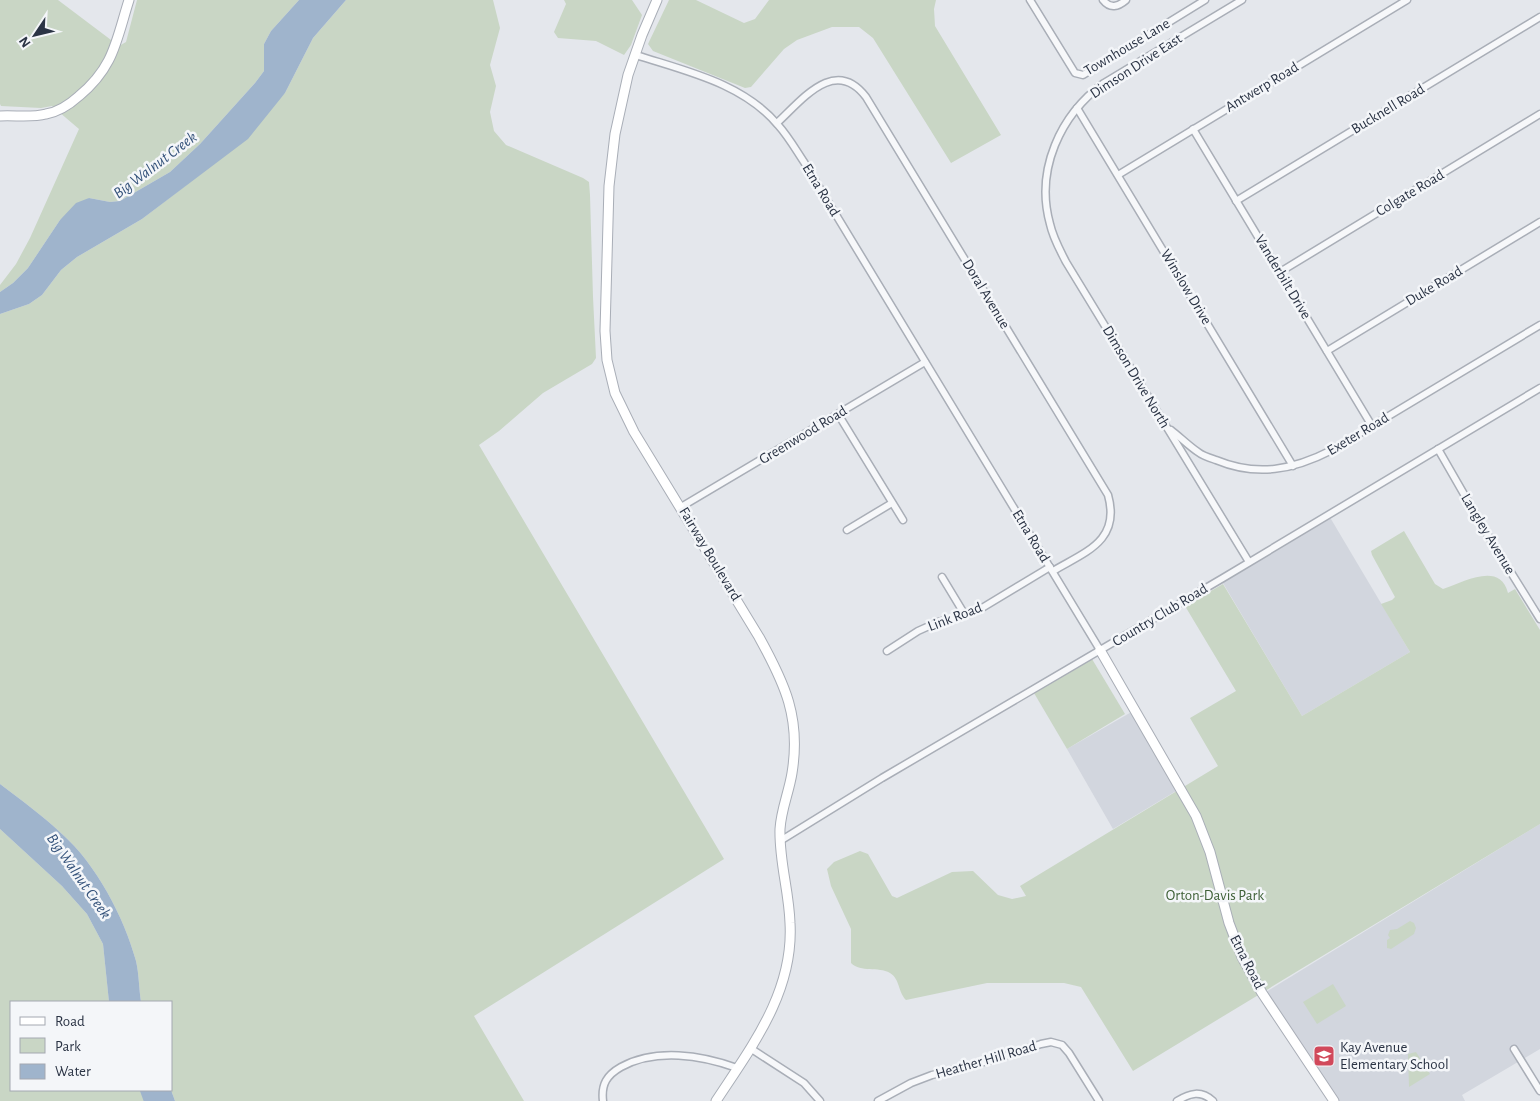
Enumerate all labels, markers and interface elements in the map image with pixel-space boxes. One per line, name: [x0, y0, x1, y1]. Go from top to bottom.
north arrow: [10, 10, 60, 60]
street label: Townhouse Lane: [1082, 16, 1172, 78]
street label: Dimson Drive East: [1087, 31, 1185, 101]
text: N: [17, 34, 34, 50]
street label: Antwerp Road: [1223, 59, 1301, 115]
street label: Bucknell Road: [1349, 81, 1427, 137]
water label: Big Walnut Creek: [110, 129, 200, 201]
street label: Etna Road: [799, 161, 843, 219]
street label: Colgate Road: [1373, 167, 1447, 219]
street label: Vanderbilt Drive: [1252, 232, 1314, 322]
street label: Winslow Drive: [1158, 247, 1214, 327]
street label: Doral Avenue: [959, 257, 1013, 332]
street label: Duke Road: [1403, 263, 1465, 309]
street label: Dimson Drive North: [1100, 323, 1172, 431]
street label: Greenwood Road: [756, 403, 850, 467]
street label: Exeter Road: [1325, 410, 1392, 458]
street label: Langley Avenue: [1458, 491, 1518, 577]
street label: Fairway Boulevard: [676, 505, 744, 604]
street label: Etna Road: [1009, 507, 1053, 565]
street label: Country Club Road: [1110, 581, 1210, 649]
street label: Link Road: [926, 600, 984, 634]
water label: Big Walnut Creek: [44, 831, 114, 921]
park label: Orton-Davis Park: [1166, 888, 1264, 903]
street label: Etna Road: [1227, 932, 1267, 992]
legend: [10, 1001, 172, 1091]
text: Road: [55, 1014, 85, 1029]
street label: Heather Hill Road: [934, 1038, 1038, 1082]
text: Park: [55, 1039, 81, 1054]
place label: Kay Avenue Elementary School: [1340, 1040, 1449, 1072]
school or university icon: Kay Avenue Elementary School: [1312, 1044, 1336, 1068]
text: Water: [55, 1064, 91, 1079]

